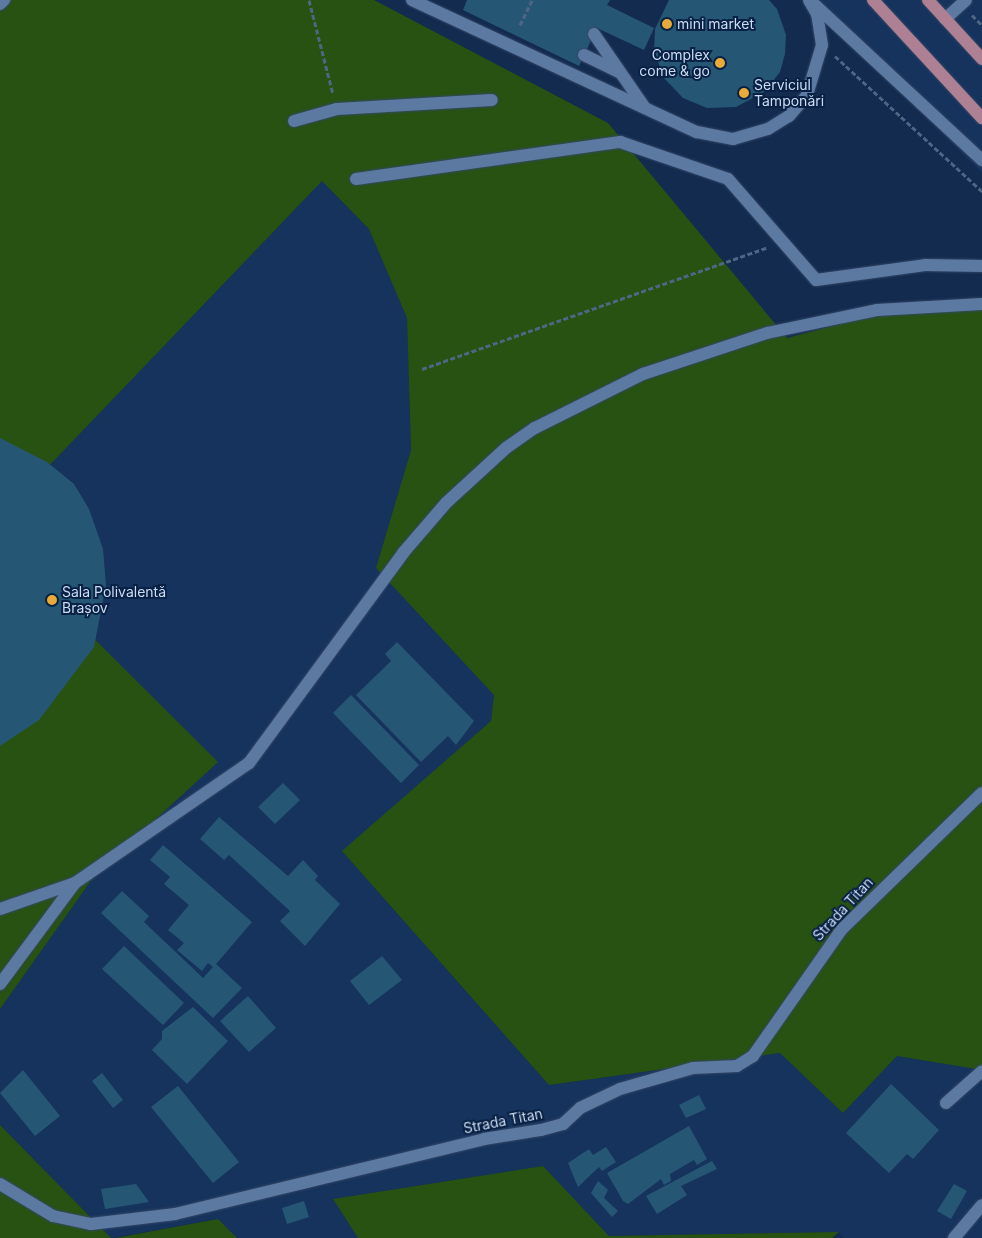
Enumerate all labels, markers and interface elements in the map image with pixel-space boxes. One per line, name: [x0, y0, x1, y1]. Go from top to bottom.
place label: mini market: [677, 16, 754, 32]
marker: mini market: [661, 18, 673, 30]
place label: Complex come & go: [639, 47, 710, 80]
marker: Complex come & go: [714, 57, 726, 69]
place label: Serviciul Tamponări: [754, 77, 824, 110]
marker: Serviciul Tamponări: [738, 87, 750, 99]
place label: Sala Polivalentă Brașov: [62, 584, 166, 616]
marker: Sala Polivalentă Brașov: [46, 594, 58, 606]
street label: Strada Titan: [809, 874, 877, 944]
street label: Strada Titan: [462, 1105, 544, 1137]

